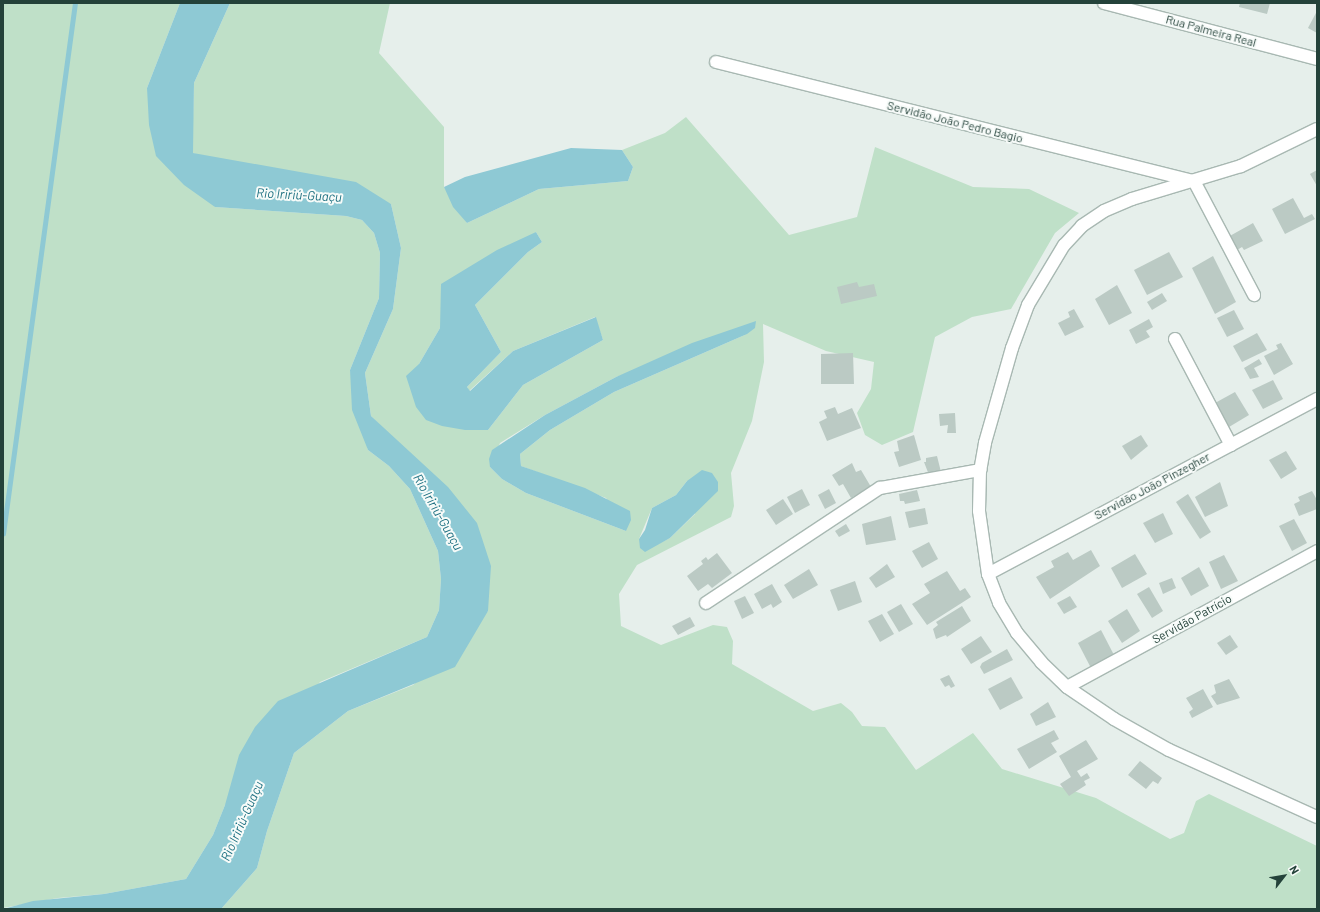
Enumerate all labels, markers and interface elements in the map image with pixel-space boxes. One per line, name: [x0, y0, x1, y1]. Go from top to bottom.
street label: Rua Palmeira Real: [1164, 12, 1258, 50]
street label: Servidão João Pedro Bagio: [886, 98, 1024, 146]
water label: Rio Iririú-Guaçu: [256, 185, 342, 205]
street label: Servidão João Pinzegher: [1092, 449, 1212, 523]
water label: Rio Iririú-Guaçu: [410, 471, 466, 553]
street label: Servidão Patrício: [1150, 591, 1234, 647]
water label: Rio Iririú-Guaçu: [217, 779, 267, 863]
north arrow: [1264, 856, 1304, 896]
text: N: [1287, 863, 1302, 876]

